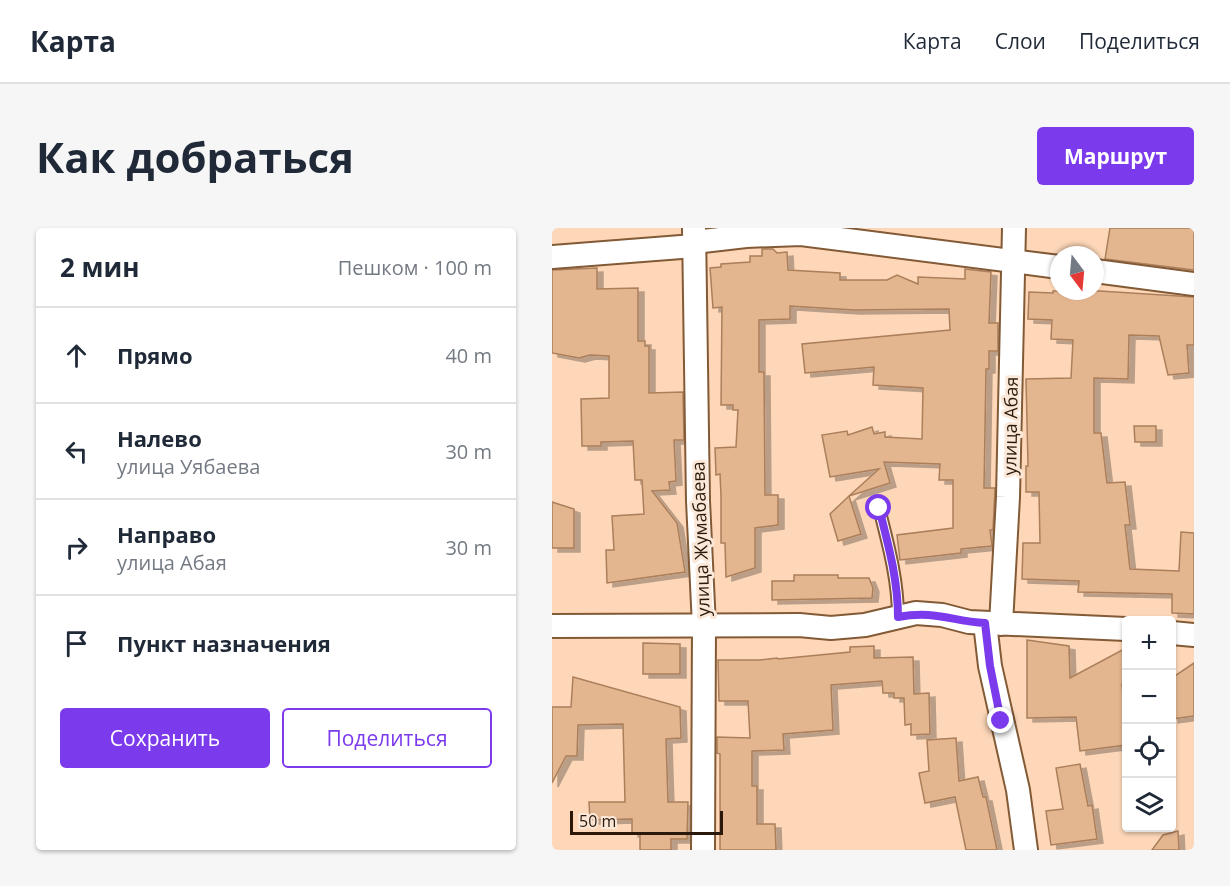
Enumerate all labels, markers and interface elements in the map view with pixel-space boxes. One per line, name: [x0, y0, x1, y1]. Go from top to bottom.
text: Карта: [30, 22, 116, 60]
text: Карта: [903, 27, 962, 55]
text: Слои: [995, 27, 1046, 55]
text: Поделиться: [1079, 27, 1200, 55]
button: Маршрут: [1037, 127, 1194, 185]
text: Как добраться: [36, 128, 354, 185]
north arrow: [1050, 246, 1104, 300]
text: 2 мин: [60, 249, 140, 285]
text: Пешком · 100 m: [338, 254, 492, 281]
icon: ahead: [60, 339, 93, 372]
text: Прямо: [117, 340, 193, 370]
text: 40 m: [445, 342, 492, 369]
street label: улица Абая: [997, 376, 1023, 476]
text: Налево: [117, 423, 202, 453]
icon: left: [60, 435, 93, 468]
text: 30 m: [445, 438, 492, 465]
text: улица Уябаева: [117, 453, 260, 480]
street label: улица Жумабаева: [685, 461, 715, 617]
route start: [865, 494, 891, 520]
text: Направо: [117, 519, 216, 549]
icon: right: [60, 531, 93, 564]
text: 30 m: [445, 534, 492, 561]
text: улица Абая: [117, 549, 227, 576]
map controls: [1122, 616, 1176, 832]
button: +: [1122, 616, 1176, 670]
icon: arrive: [60, 627, 93, 660]
text: Пункт назначения: [117, 628, 331, 658]
button: −: [1122, 670, 1176, 724]
route end: [987, 707, 1013, 733]
button: Сохранить: [60, 708, 270, 768]
button: Поделиться: [282, 708, 492, 768]
button: locate: [1122, 724, 1176, 778]
button: layers: [1122, 778, 1176, 832]
scale bar: [570, 808, 723, 836]
text: 50 m: [579, 810, 616, 832]

